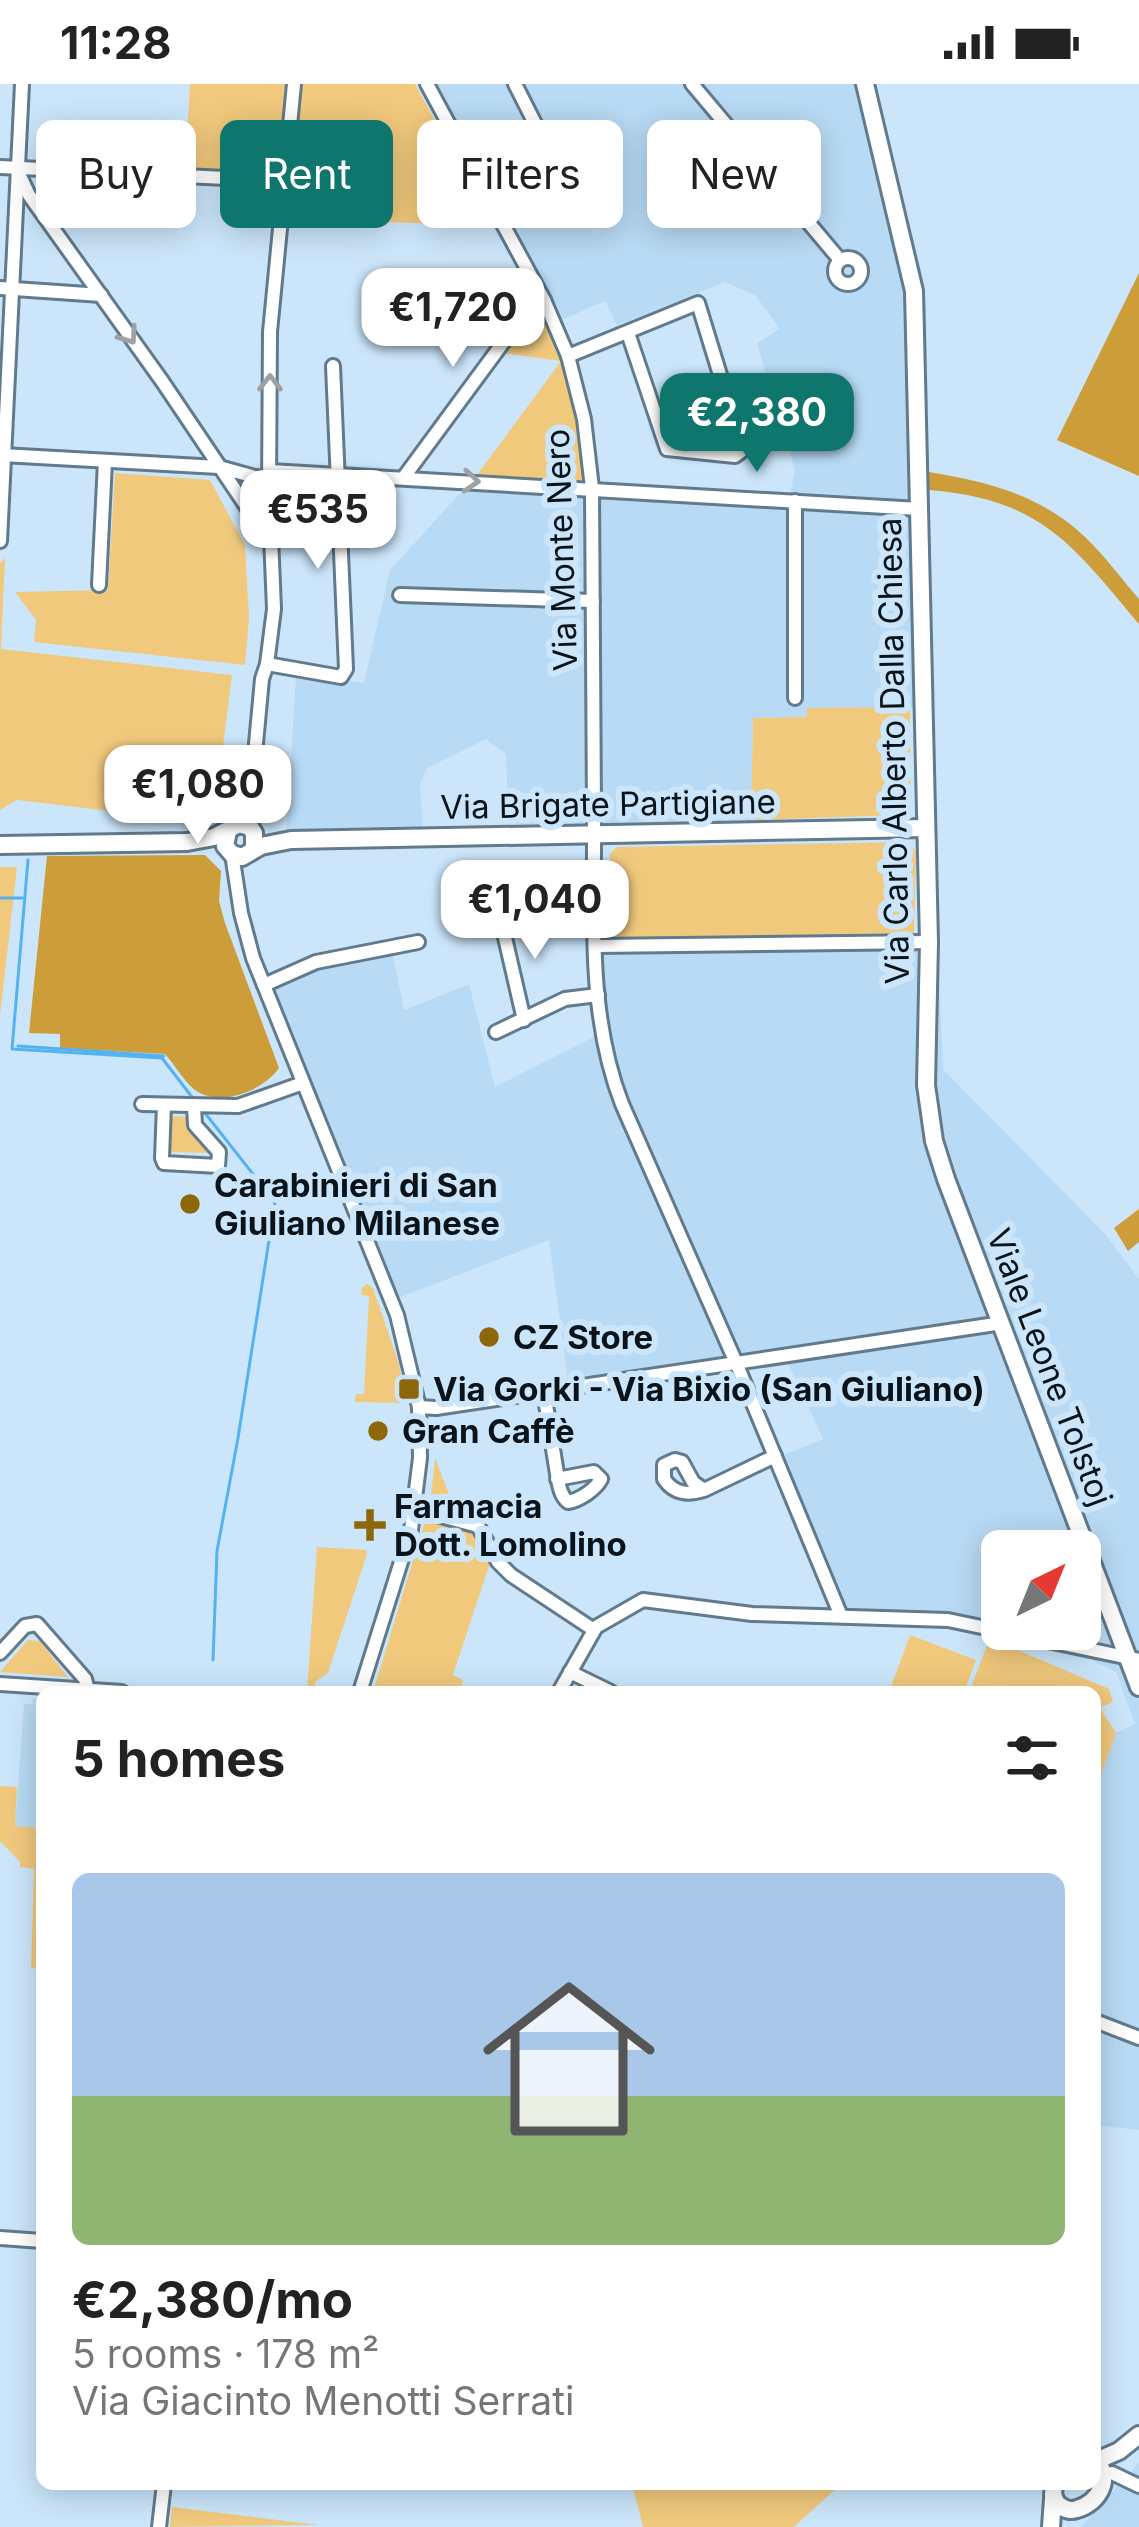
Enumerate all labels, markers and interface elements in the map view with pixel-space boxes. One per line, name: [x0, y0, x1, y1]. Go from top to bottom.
text: 11:28: [60, 15, 171, 70]
chip: Buy: [36, 120, 196, 228]
chip: Rent: [220, 120, 393, 228]
chip: Filters: [417, 120, 623, 228]
chip: New: [647, 120, 821, 228]
pin: €1,720: [355, 268, 551, 370]
text: €1,720: [388, 283, 518, 330]
one-way arrow: [115, 322, 137, 344]
one-way arrow: [257, 373, 283, 391]
pin: €2,380: [659, 373, 855, 475]
text: €2,380: [687, 388, 827, 435]
street label: Via Monte Nero: [537, 428, 585, 672]
one-way arrow: [462, 467, 481, 493]
pin: €535: [247, 470, 389, 572]
text: €535: [267, 485, 369, 532]
street label: Via Carlo Alberto Dalla Chiesa: [869, 517, 917, 985]
pin: €1,080: [100, 745, 296, 847]
text: €1,080: [131, 760, 265, 807]
street label: Via Brigate Partigiane: [440, 781, 776, 827]
pin: €1,040: [437, 860, 633, 962]
text: €1,040: [468, 875, 602, 922]
place label: Carabinieri di San Giuliano Milanese: [214, 1165, 500, 1243]
marker: Carabinieri di San Giuliano Milanese: [177, 1191, 203, 1217]
street label: Viale Leone Tolstoj: [979, 1223, 1121, 1511]
place label: CZ Store: [513, 1317, 653, 1357]
marker: CZ Store: [476, 1324, 502, 1350]
place label: Via Gorki - Via Bixio (San Giuliano): [433, 1369, 985, 1409]
marker: Via Gorki - Via Bixio (San Giuliano): [396, 1376, 422, 1402]
place label: Gran Caffè: [402, 1411, 575, 1451]
marker: Gran Caffè: [365, 1418, 391, 1444]
place label: Farmacia Dott. Lomolino: [394, 1486, 627, 1564]
marker: Farmacia Dott. Lomolino: [357, 1512, 383, 1538]
north arrow: [981, 1530, 1101, 1650]
map controls: [981, 1530, 1101, 1650]
icon: filters: [999, 1725, 1065, 1791]
text: 5 homes: [72, 1728, 285, 1789]
icon: home: [461, 1951, 677, 2167]
text: €2,380/mo: [72, 2269, 353, 2330]
text: 5 rooms · 178 m²: [72, 2330, 379, 2377]
text: Via Giacinto Menotti Serrati: [72, 2377, 574, 2424]

